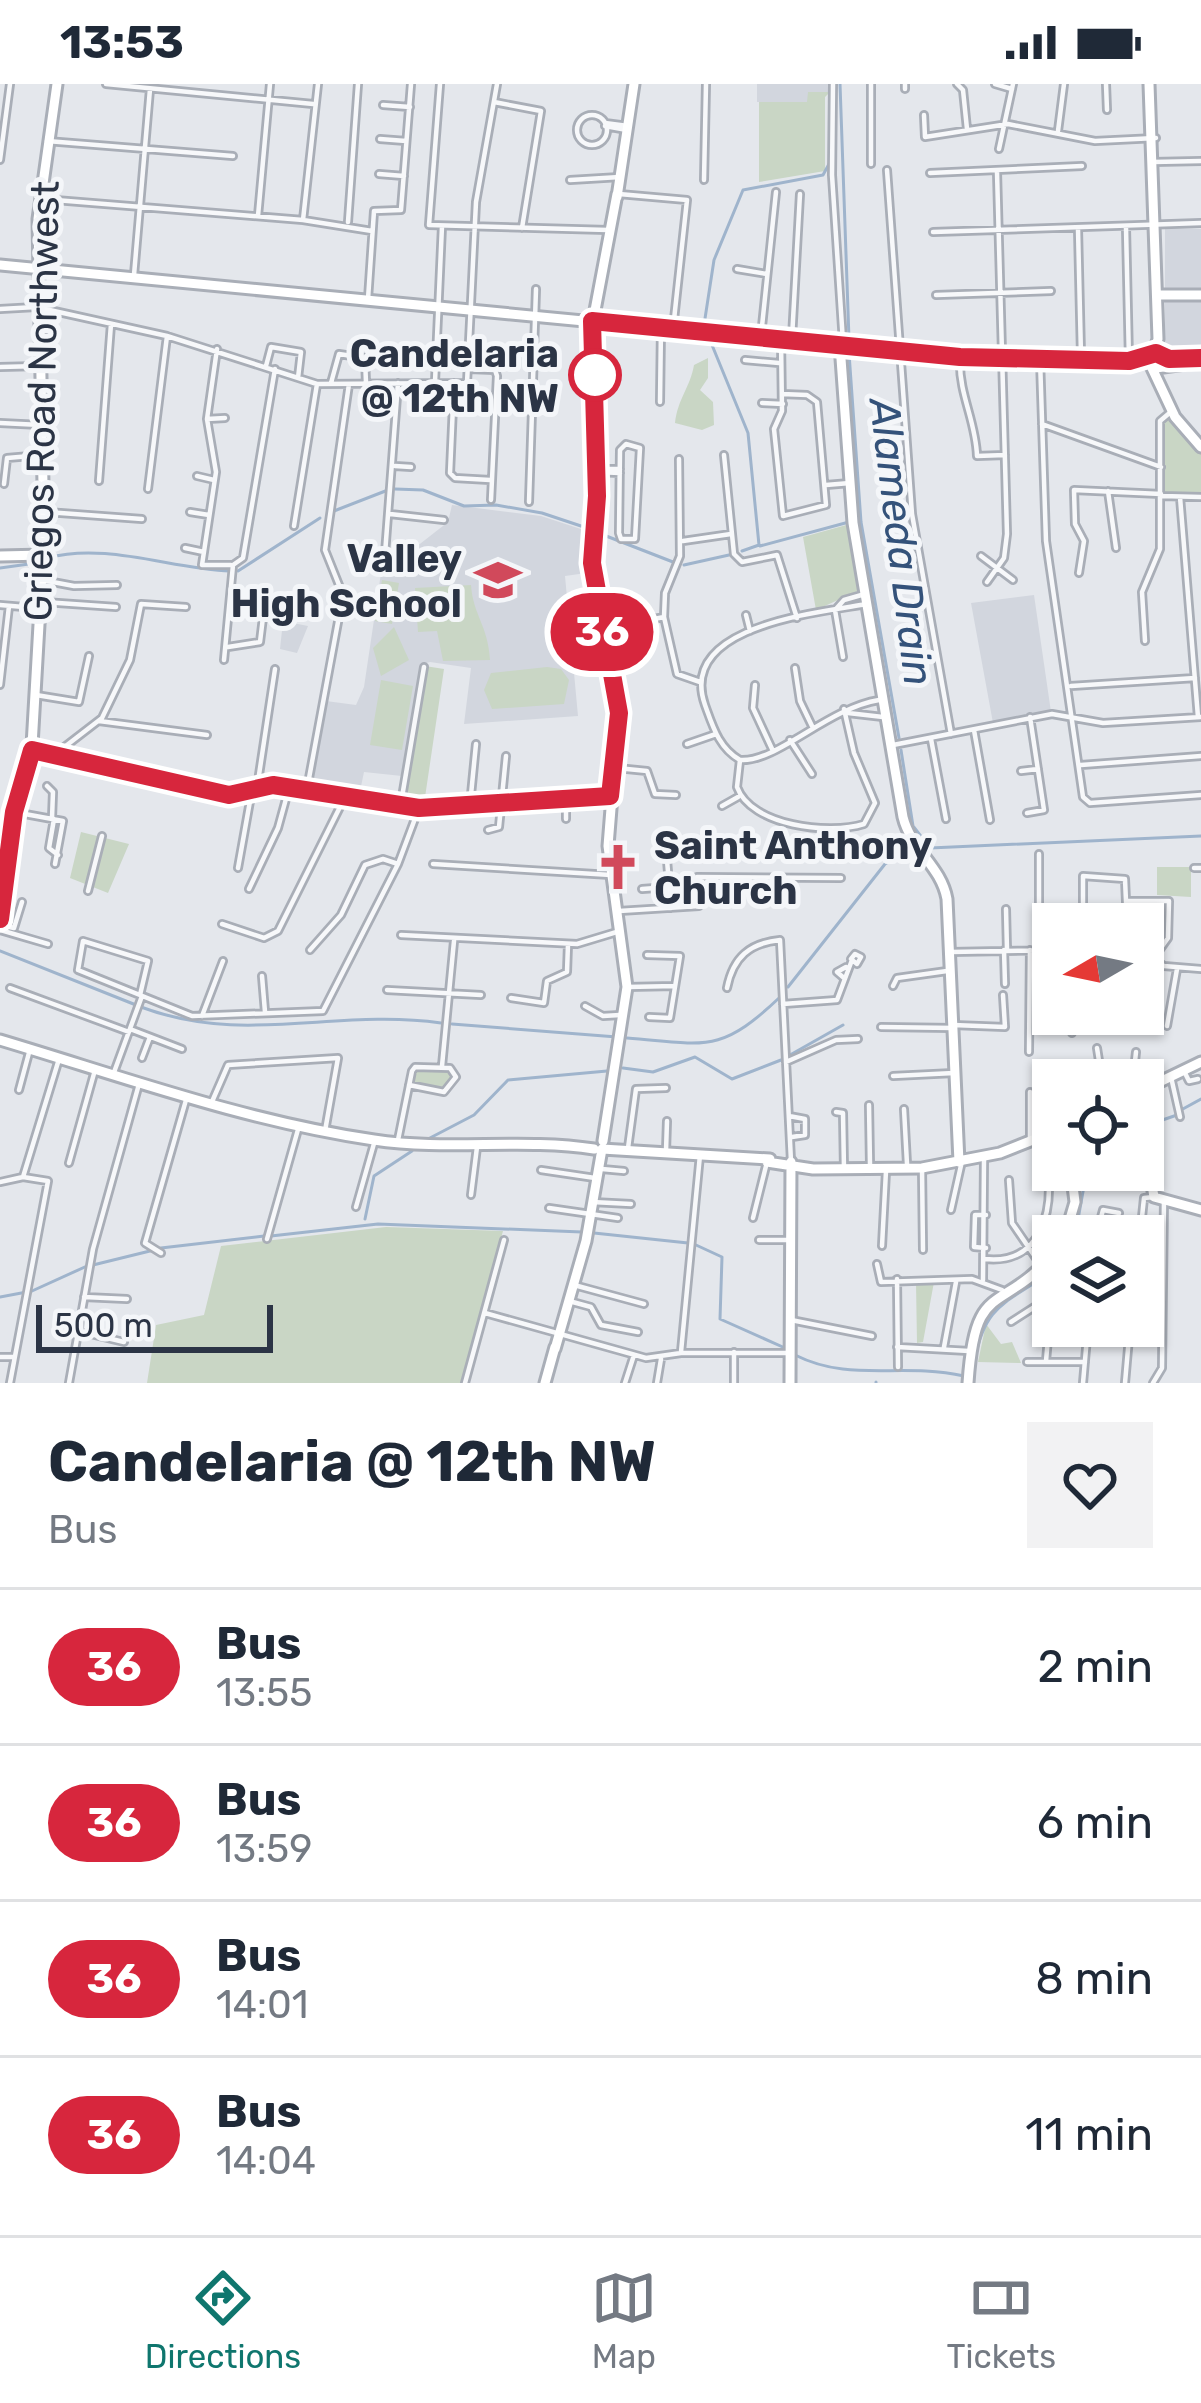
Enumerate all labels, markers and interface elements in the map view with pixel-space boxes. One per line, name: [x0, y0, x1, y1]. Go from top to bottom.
text: 13:53: [60, 16, 184, 69]
street label: Griegos Road Northwest: [15, 180, 69, 622]
place label: Candelaria @ 12th NW: [350, 331, 559, 422]
marker: Candelaria @ 12th NW: [570, 350, 620, 400]
water label: Alameda Drain: [858, 394, 943, 689]
place label: Valley High School: [230, 536, 462, 627]
school or university icon: Valley High School: [473, 555, 523, 605]
line badge: 36: [548, 593, 656, 671]
text: 36: [574, 607, 630, 657]
place label: Saint Anthony Church: [654, 823, 932, 914]
church icon: Saint Anthony Church: [593, 842, 643, 892]
north arrow: [1032, 903, 1164, 1035]
map controls: [1032, 903, 1164, 1347]
button: locate: [1032, 1059, 1164, 1191]
button: layers: [1032, 1215, 1164, 1347]
scale bar: [36, 1299, 273, 1352]
text: 500 m: [54, 1306, 153, 1345]
button: heart: [1027, 1422, 1153, 1548]
text: Candelaria @ 12th NW: [48, 1428, 656, 1495]
text: Bus: [48, 1507, 117, 1553]
text: Bus: [216, 1617, 301, 1670]
text: 2 min: [1037, 1640, 1153, 1693]
text: 36: [86, 1642, 142, 1692]
text: 13:55: [216, 1670, 312, 1716]
text: Bus: [216, 1773, 301, 1826]
text: 6 min: [1037, 1796, 1153, 1849]
text: 36: [86, 1798, 142, 1848]
text: 13:59: [216, 1826, 312, 1872]
text: Bus: [216, 1929, 301, 1982]
text: 8 min: [1035, 1952, 1153, 2005]
text: 36: [86, 1954, 142, 2004]
text: 14:01: [216, 1982, 308, 2028]
text: Bus: [216, 2085, 301, 2138]
text: 11 min: [1025, 2108, 1153, 2161]
text: 36: [86, 2110, 142, 2160]
text: 14:04: [216, 2138, 316, 2184]
tab: Directions: [145, 2265, 301, 2376]
tab: Map: [591, 2265, 657, 2376]
tab: Tickets: [947, 2265, 1056, 2376]

